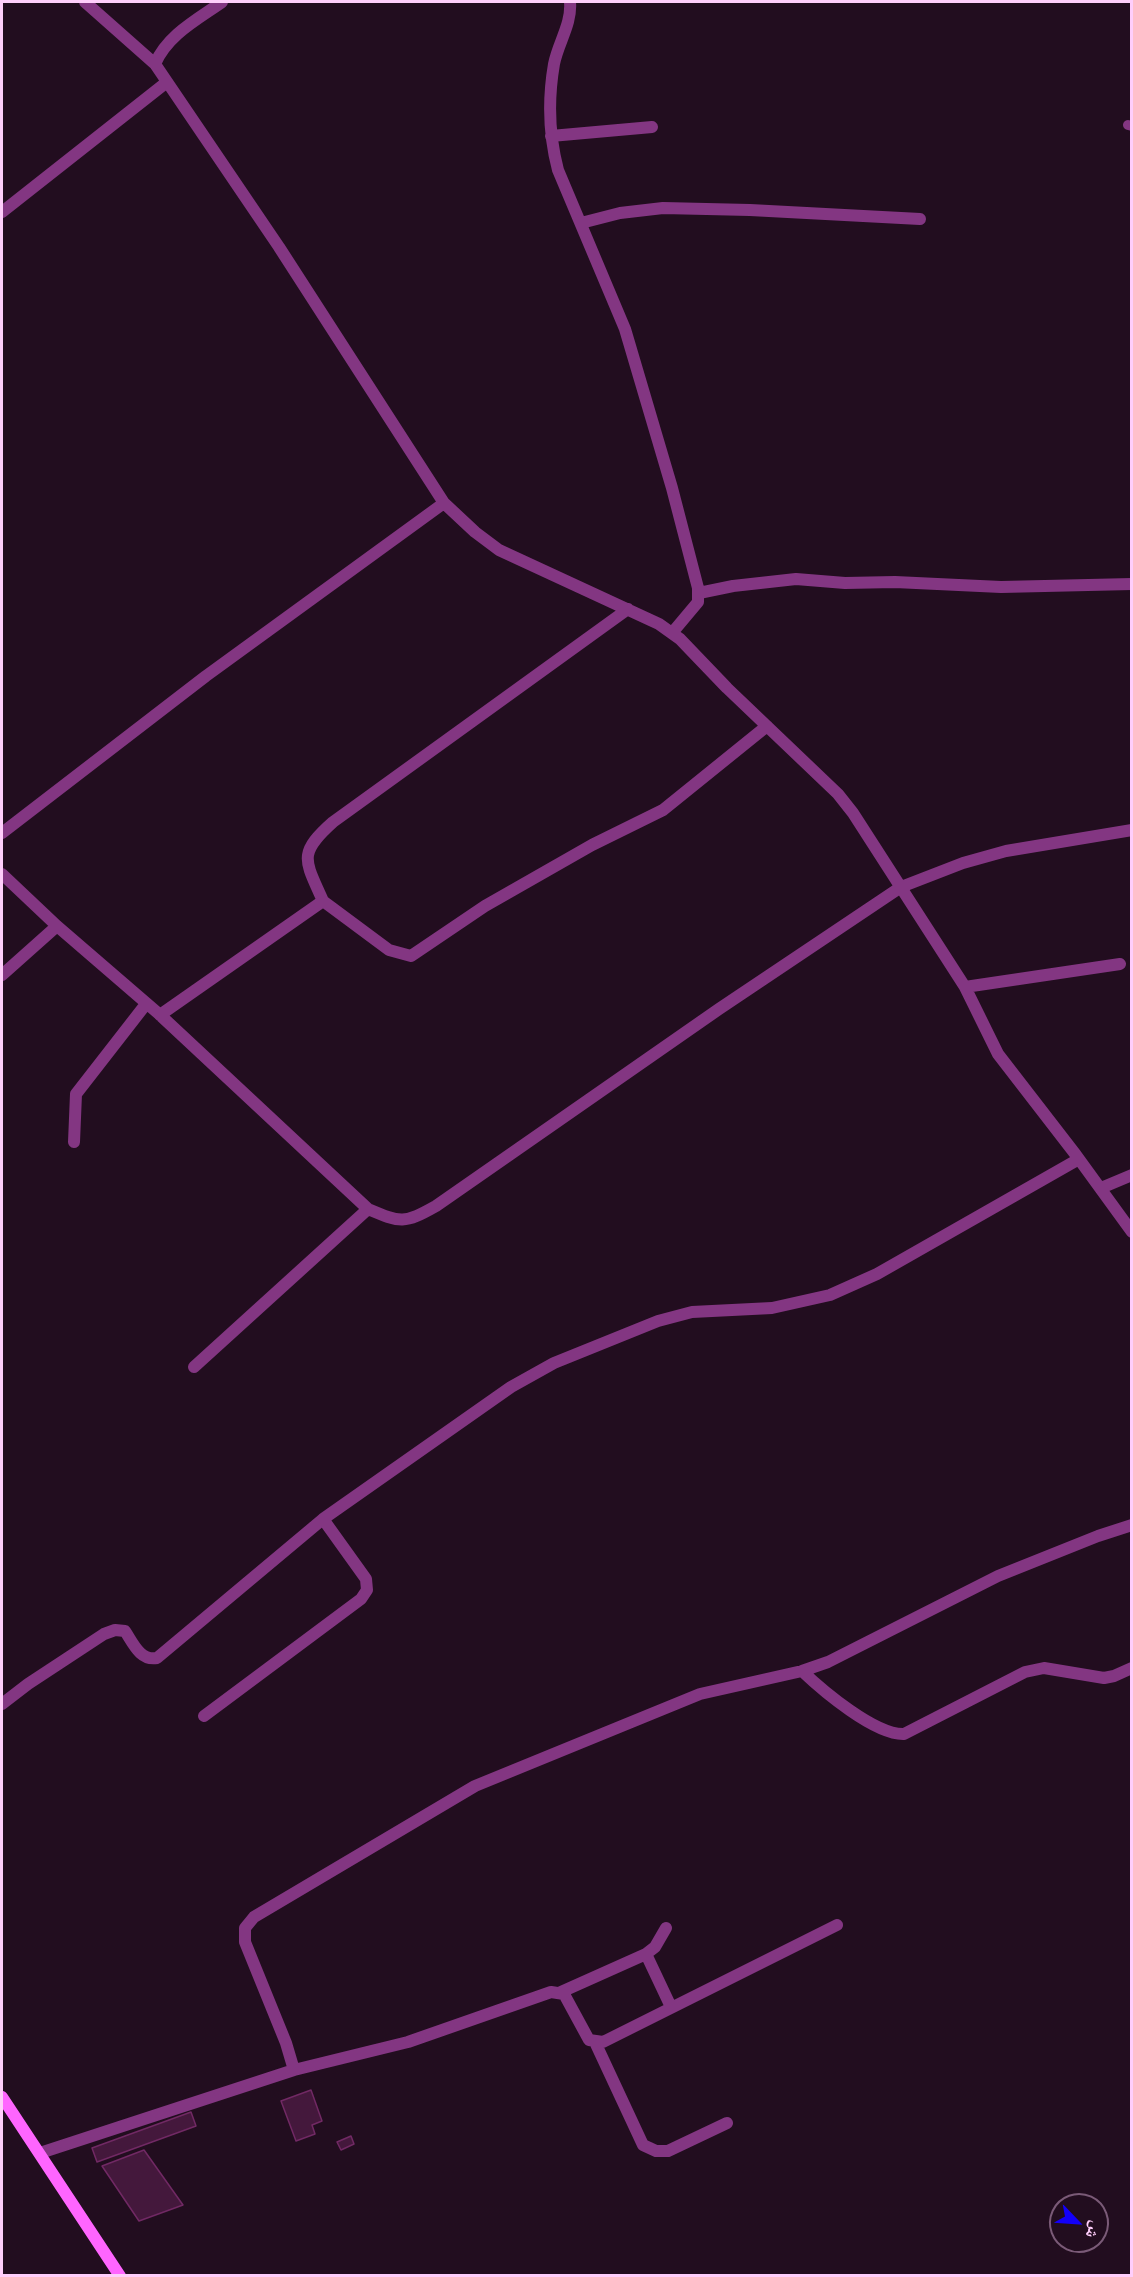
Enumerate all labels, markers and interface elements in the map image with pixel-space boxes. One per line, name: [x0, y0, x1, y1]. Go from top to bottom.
north arrow: [1049, 2193, 1109, 2253]
text: ش: [1081, 2218, 1106, 2242]

